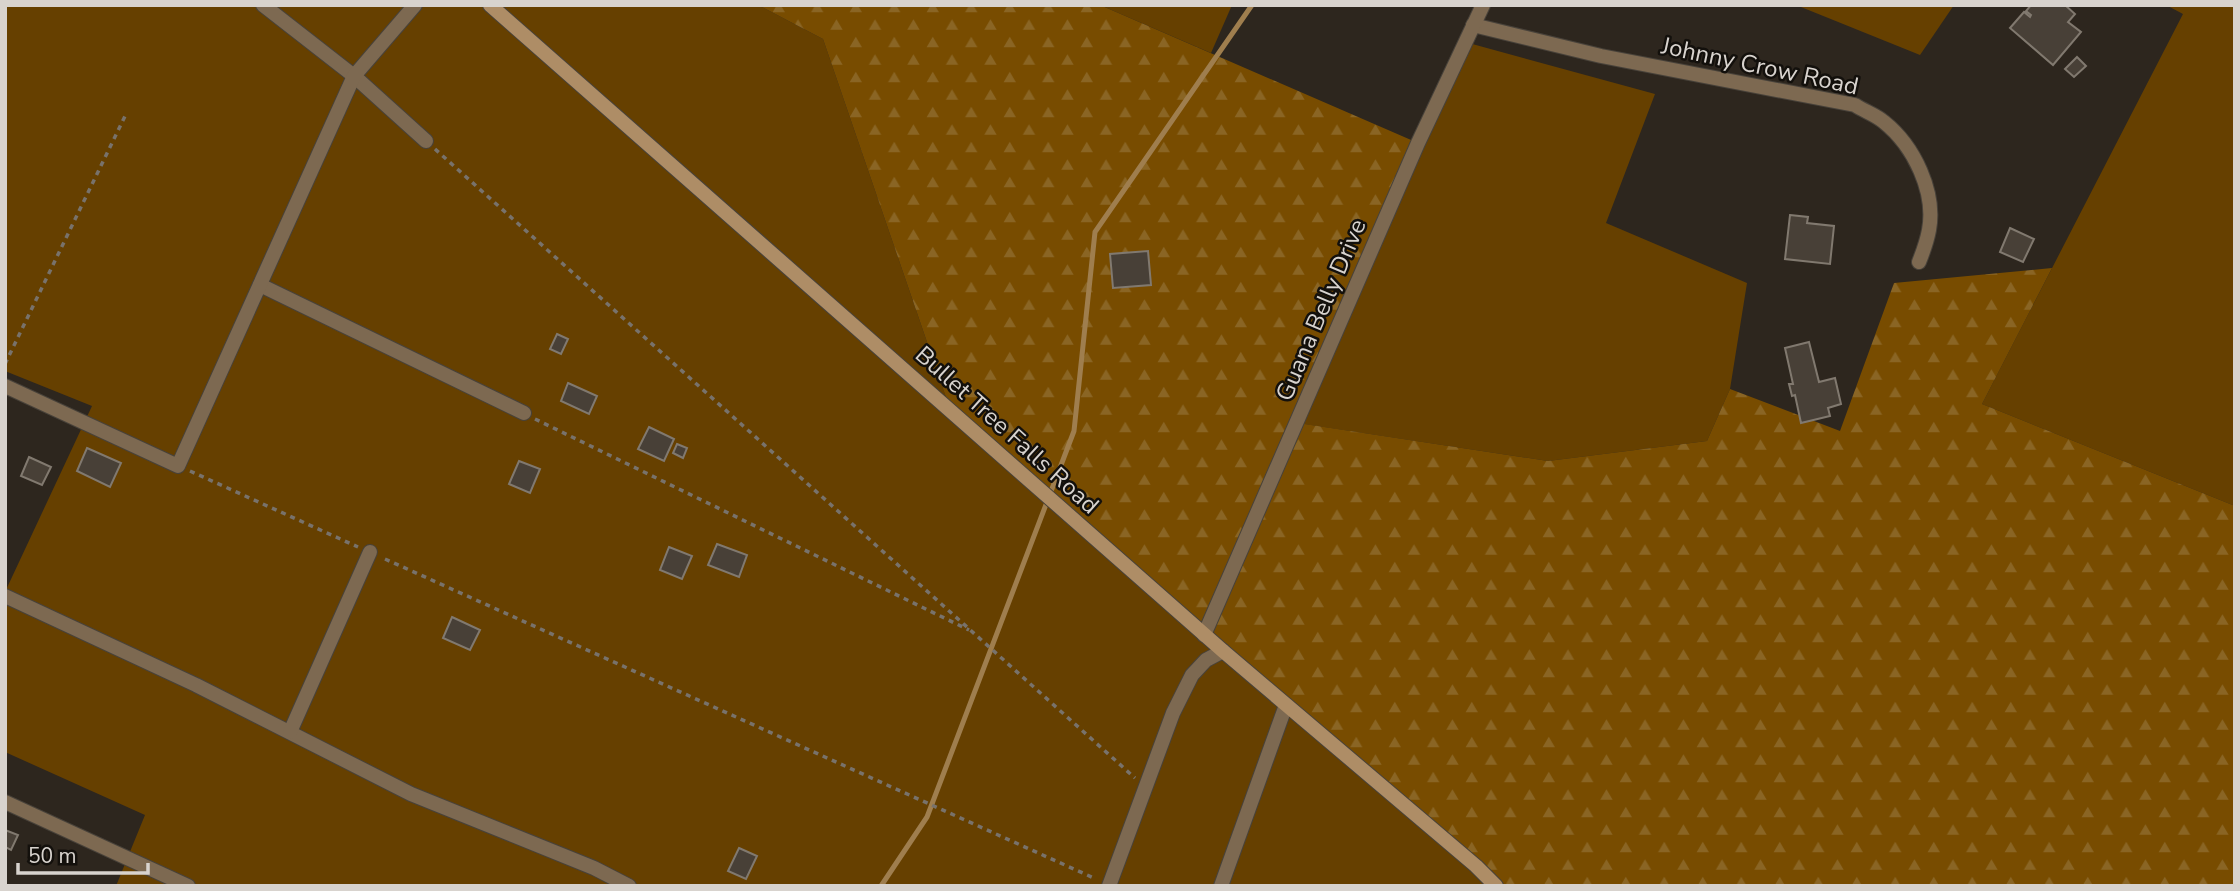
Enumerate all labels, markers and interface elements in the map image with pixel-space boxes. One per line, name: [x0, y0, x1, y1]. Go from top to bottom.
street label: Johnny Crow Road: [1658, 29, 1861, 102]
street label: Guana Belly Drive: [1268, 214, 1374, 406]
street label: Bullet Tree Falls Road: [908, 339, 1106, 521]
scale bar: [18, 832, 147, 876]
text: 50 m: [28, 842, 77, 870]

